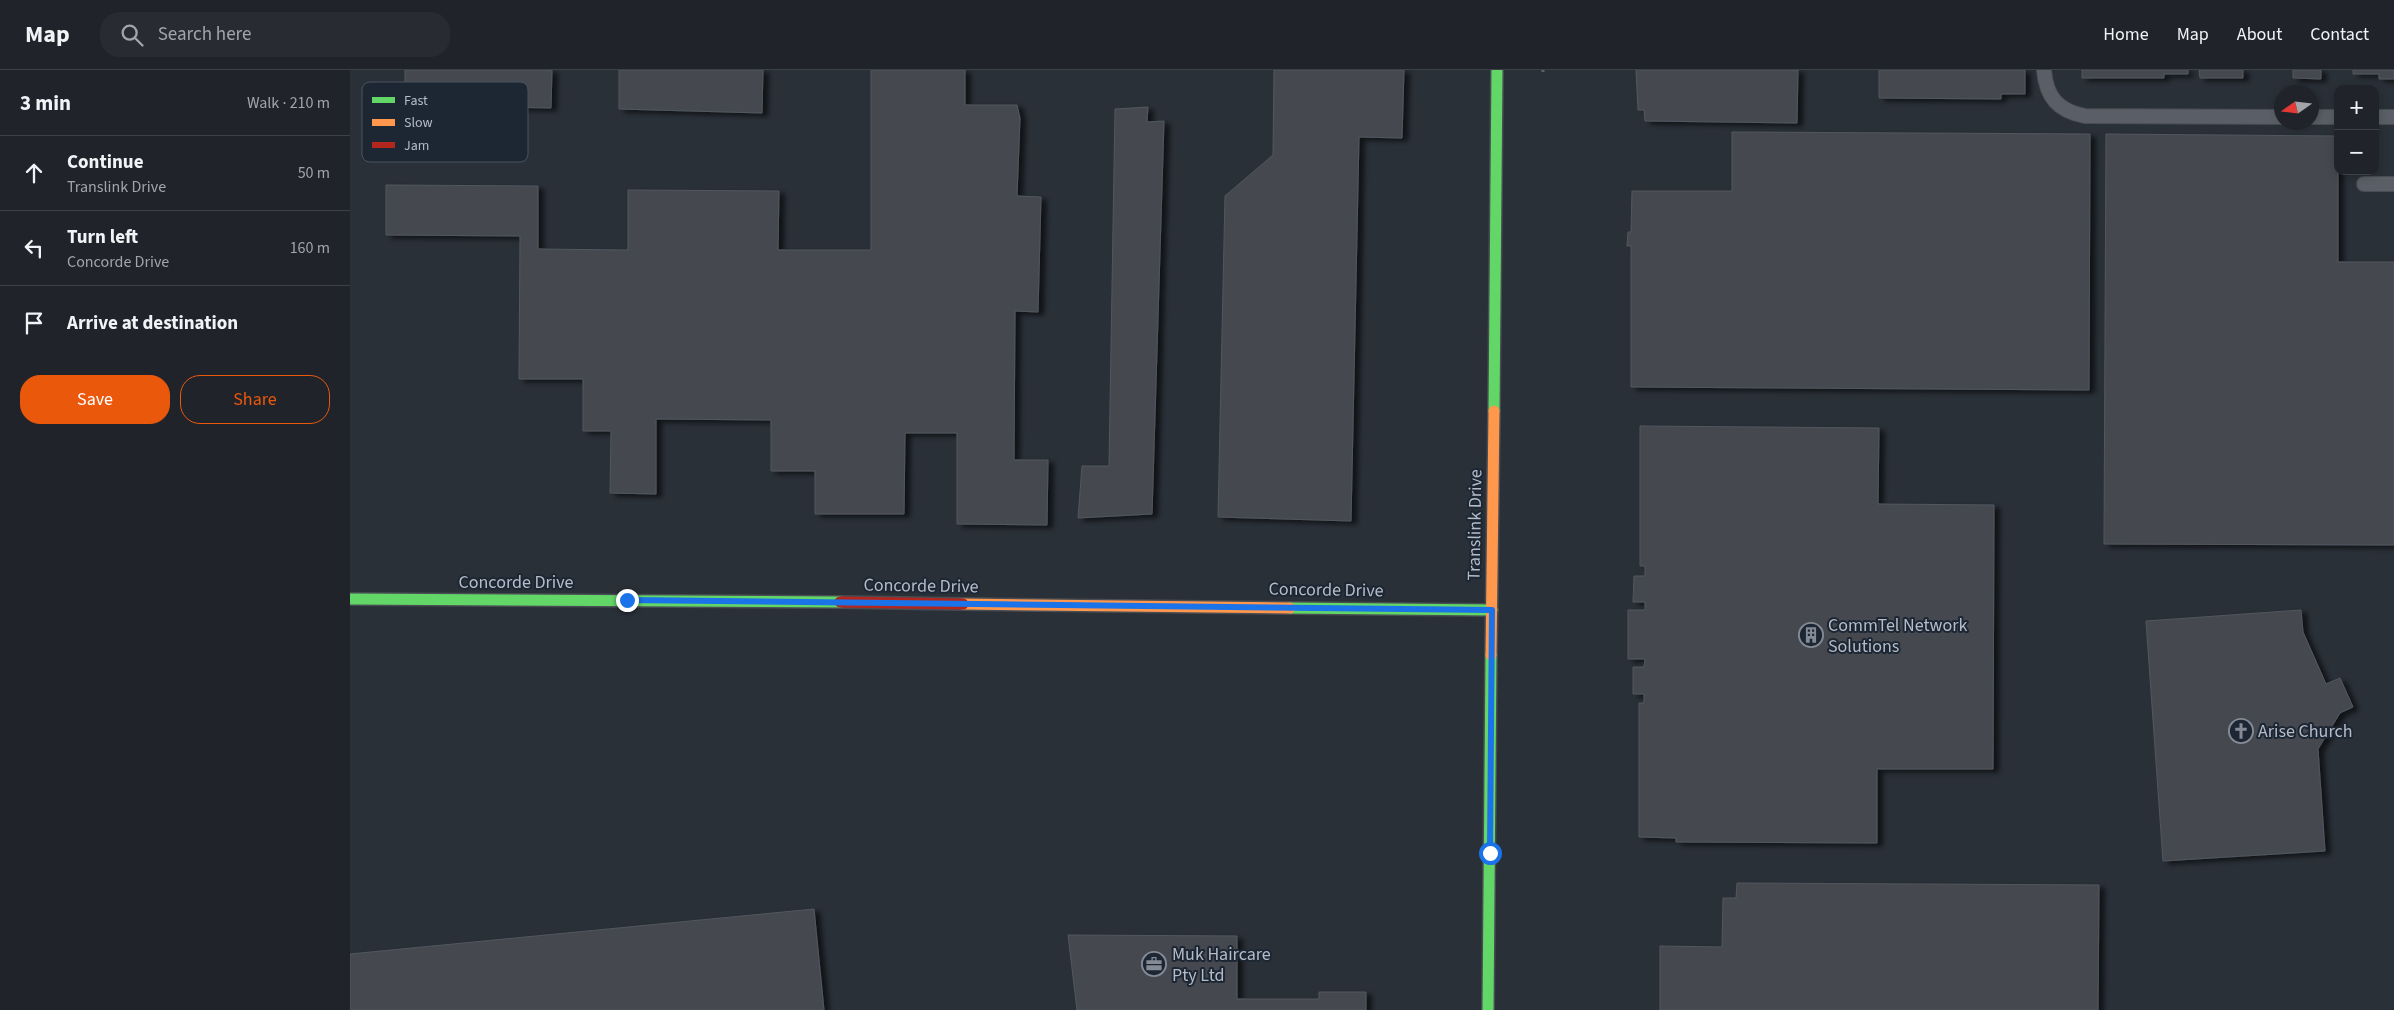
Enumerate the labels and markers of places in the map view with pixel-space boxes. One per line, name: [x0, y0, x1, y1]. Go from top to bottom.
place label: CommTel Network Solutions: [1828, 613, 1967, 659]
building icon: CommTel Network Solutions: [1798, 622, 1824, 648]
church icon: Arise Church: [2228, 718, 2254, 744]
place label: Arise Church: [2258, 719, 2352, 744]
place label: Muk Haircare Pty Ltd: [1172, 942, 1271, 988]
office icon: Muk Haircare Pty Ltd: [1141, 951, 1167, 977]

